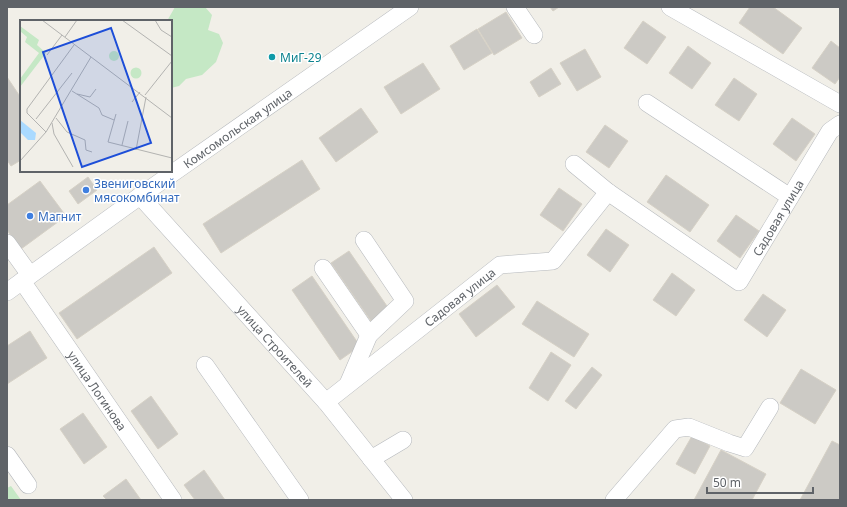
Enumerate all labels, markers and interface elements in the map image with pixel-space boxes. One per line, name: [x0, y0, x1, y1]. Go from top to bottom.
inset map: [20, 20, 172, 172]
place label: МиГ-29: [280, 49, 322, 66]
marker: МиГ-29: [267, 52, 277, 62]
street label: Комсомольская улица: [180, 84, 295, 172]
place label: Звениговский мясокомбинат: [94, 175, 180, 206]
street label: Садовая улица: [748, 176, 807, 259]
marker: Звениговский мясокомбинат: [81, 185, 91, 195]
place label: Магнит: [38, 208, 82, 225]
marker: Магнит: [25, 211, 35, 221]
street label: Садовая улица: [420, 263, 499, 330]
street label: улица Строителей: [234, 301, 317, 391]
street label: улица Логинова: [64, 347, 131, 434]
scale bar: [707, 469, 813, 495]
text: 50 m: [713, 474, 741, 491]

